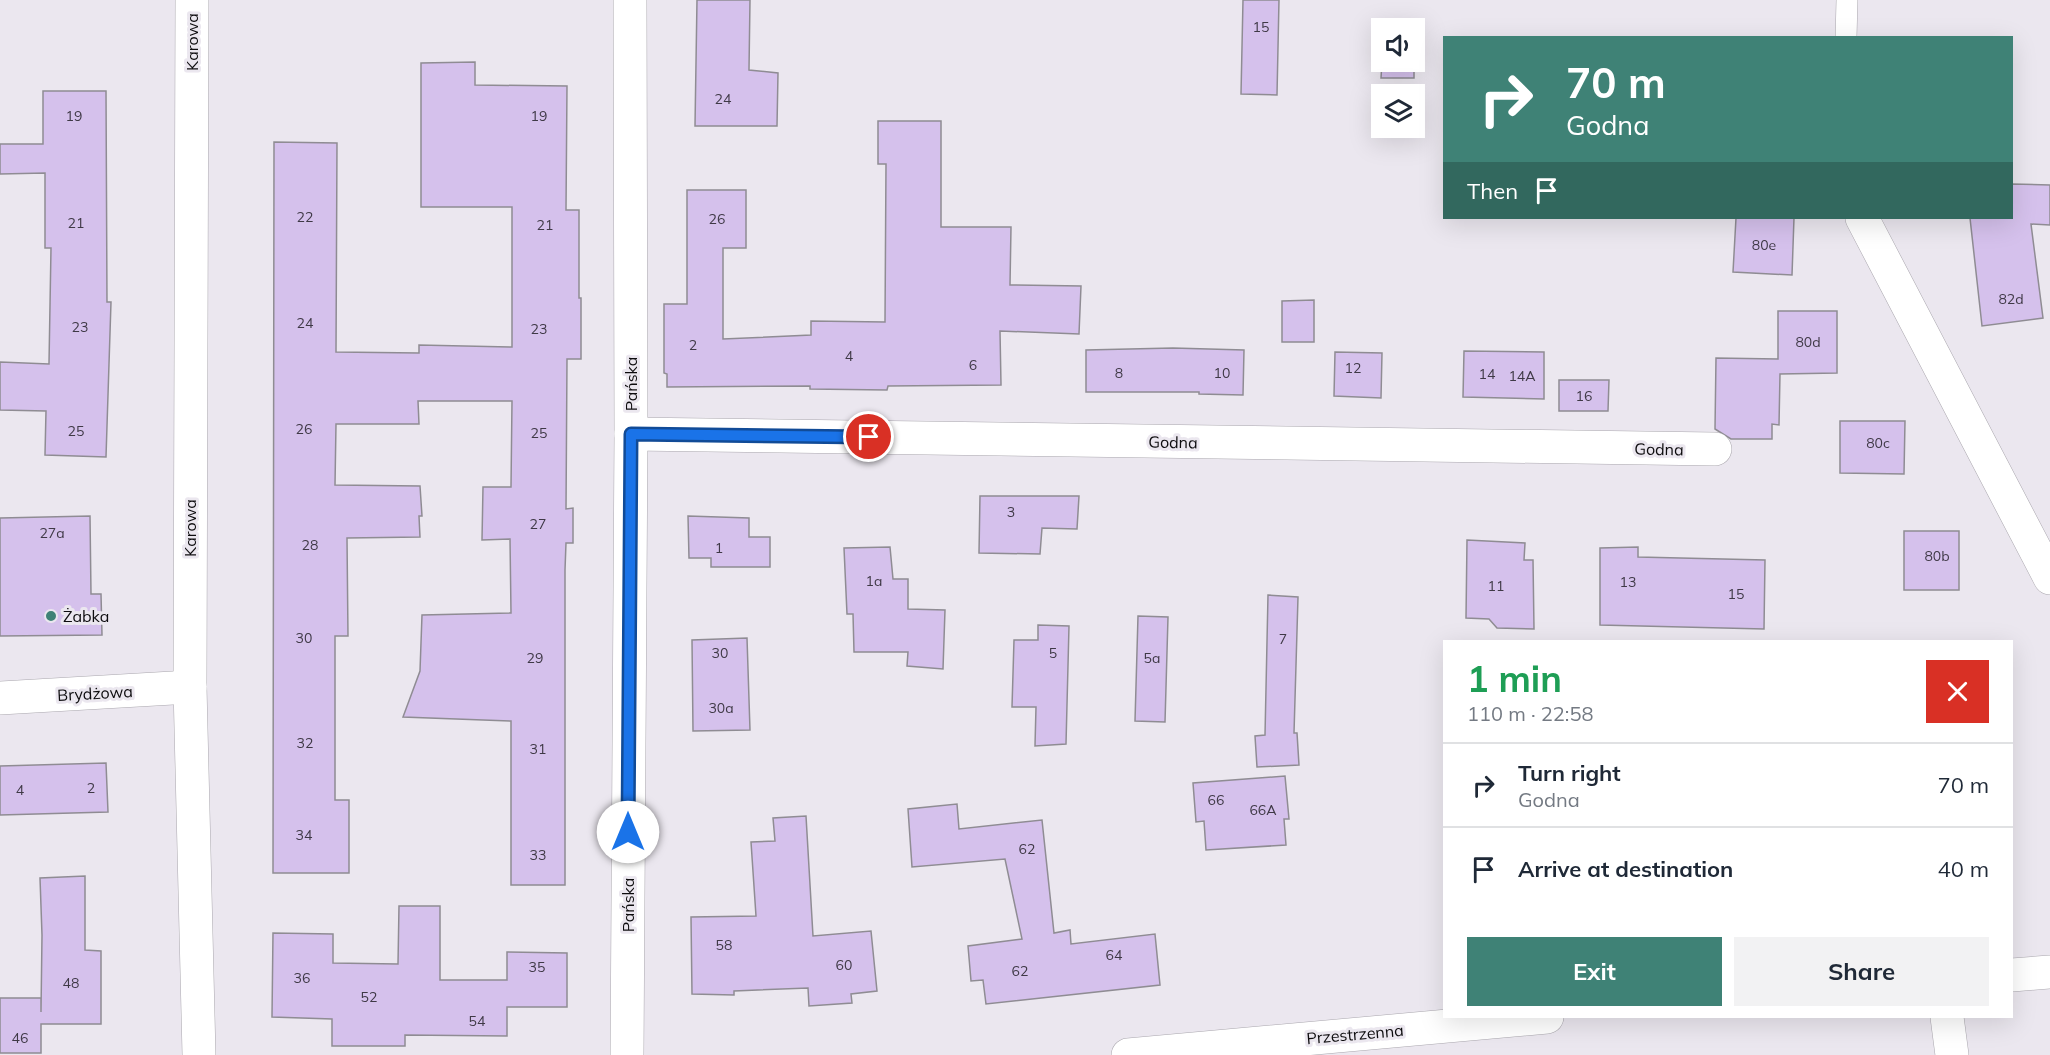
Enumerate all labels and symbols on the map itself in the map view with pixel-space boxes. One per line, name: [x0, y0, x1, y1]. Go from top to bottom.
street label: Karowa: [182, 13, 202, 71]
house number: 15: [1253, 18, 1269, 36]
house number: 24: [715, 90, 732, 108]
house number: 19: [66, 107, 82, 125]
house number: 19: [531, 107, 547, 125]
house number: 22: [297, 208, 313, 226]
house number: 26: [709, 210, 725, 228]
house number: 21: [68, 214, 84, 232]
house number: 21: [537, 216, 553, 234]
house number: 80e: [1752, 236, 1776, 254]
house number: 82d: [1998, 290, 2024, 308]
house number: 24: [297, 314, 314, 332]
house number: 23: [72, 318, 88, 336]
house number: 23: [531, 320, 547, 338]
house number: 80d: [1795, 333, 1821, 351]
house number: 2: [689, 336, 697, 354]
house number: 4: [845, 347, 854, 365]
house number: 6: [969, 356, 977, 374]
street label: Pańska: [621, 357, 641, 411]
house number: 12: [1345, 359, 1361, 377]
house number: 8: [1115, 364, 1123, 382]
house number: 10: [1214, 364, 1230, 382]
house number: 14: [1479, 365, 1496, 383]
house number: 14A: [1508, 367, 1536, 385]
house number: 16: [1576, 387, 1592, 405]
pin: [843, 411, 894, 462]
house number: 26: [296, 420, 312, 438]
house number: 25: [68, 422, 84, 440]
house number: 25: [531, 424, 547, 442]
street label: Godna: [1148, 432, 1198, 452]
house number: 80c: [1866, 434, 1890, 452]
street label: Godna: [1634, 439, 1684, 459]
street label: Karowa: [180, 499, 200, 557]
house number: 3: [1007, 503, 1015, 521]
house number: 27: [530, 515, 546, 533]
house number: 27a: [39, 524, 65, 542]
house number: 28: [302, 536, 318, 554]
house number: 1: [715, 539, 723, 557]
house number: 80b: [1924, 547, 1950, 565]
house number: 1a: [866, 572, 882, 590]
house number: 13: [1620, 573, 1636, 591]
house number: 11: [1488, 577, 1504, 595]
house number: 15: [1728, 585, 1744, 603]
place label: Żabka: [63, 606, 109, 626]
marker: Żabka: [44, 609, 58, 623]
house number: 30: [296, 629, 312, 647]
house number: 7: [1279, 630, 1287, 648]
house number: 30: [712, 644, 728, 662]
house number: 5: [1049, 644, 1057, 662]
house number: 29: [527, 649, 543, 667]
house number: 5a: [1144, 649, 1160, 667]
street label: Brydżowa: [57, 681, 133, 705]
house number: 30a: [708, 699, 734, 717]
house number: 32: [297, 734, 313, 752]
house number: 31: [530, 740, 546, 758]
house number: 2: [87, 779, 95, 797]
house number: 4: [16, 781, 25, 799]
house number: 66: [1208, 791, 1224, 809]
position arrow: [596, 800, 660, 864]
house number: 66A: [1249, 801, 1277, 819]
house number: 34: [296, 826, 313, 844]
house number: 62: [1019, 840, 1035, 858]
house number: 33: [530, 846, 546, 864]
street label: Pańska: [618, 878, 638, 932]
house number: 58: [716, 936, 732, 954]
house number: 64: [1106, 946, 1123, 964]
house number: 60: [836, 956, 852, 974]
house number: 35: [529, 958, 545, 976]
house number: 62: [1012, 962, 1028, 980]
house number: 36: [294, 969, 310, 987]
house number: 48: [63, 974, 79, 992]
house number: 52: [361, 988, 377, 1006]
house number: 54: [469, 1012, 486, 1030]
street label: Przestrzenna: [1306, 1020, 1404, 1048]
house number: 46: [12, 1029, 28, 1047]

